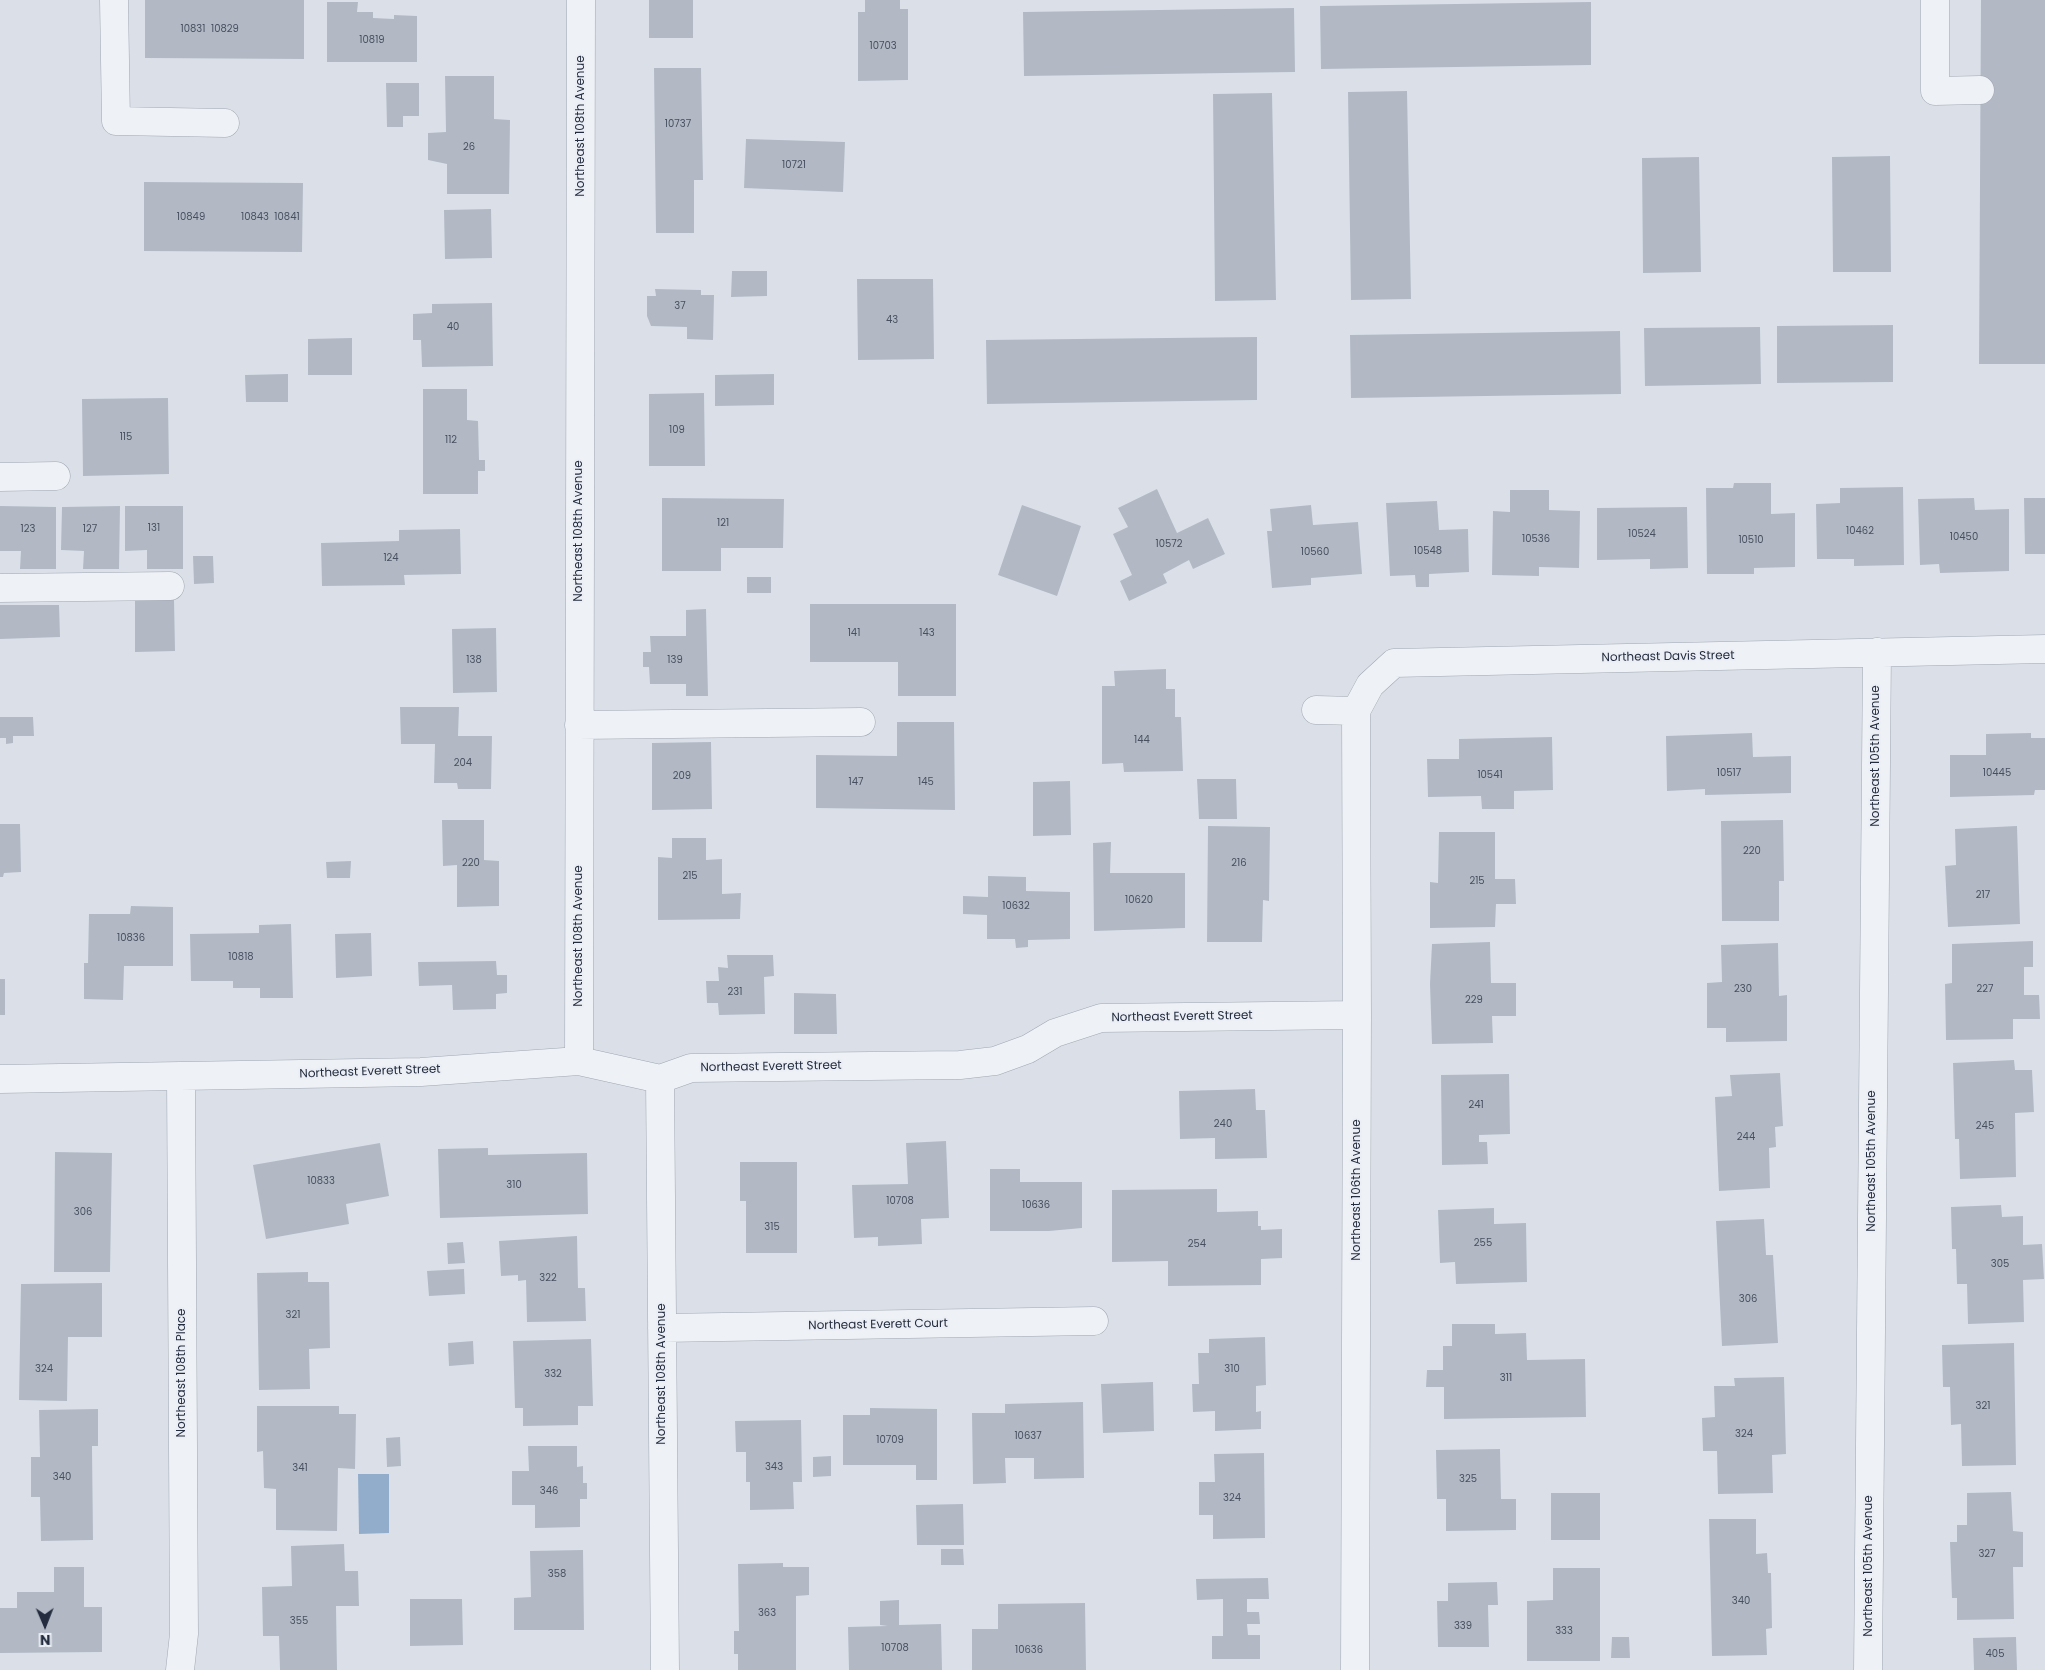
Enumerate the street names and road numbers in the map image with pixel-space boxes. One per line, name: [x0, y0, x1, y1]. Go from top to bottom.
street label: Northeast 108th Avenue: [574, 55, 588, 197]
street label: Northeast 108th Avenue: [572, 460, 586, 602]
street label: Northeast Davis Street: [1601, 649, 1735, 665]
street label: Northeast 105th Avenue: [1869, 685, 1883, 827]
street label: Northeast 108th Avenue: [572, 865, 586, 1007]
street label: Northeast Everett Street: [1111, 1009, 1253, 1025]
street label: Northeast Everett Street: [700, 1059, 842, 1075]
street label: Northeast Everett Street: [299, 1062, 441, 1082]
street label: Northeast 105th Avenue: [1865, 1090, 1879, 1232]
street label: Northeast 106th Avenue: [1350, 1119, 1364, 1261]
street label: Northeast 108th Avenue: [655, 1303, 669, 1445]
street label: Northeast 108th Place: [175, 1309, 189, 1437]
street label: Northeast Everett Court: [808, 1317, 948, 1333]
street label: Northeast 105th Avenue: [1862, 1495, 1876, 1637]

